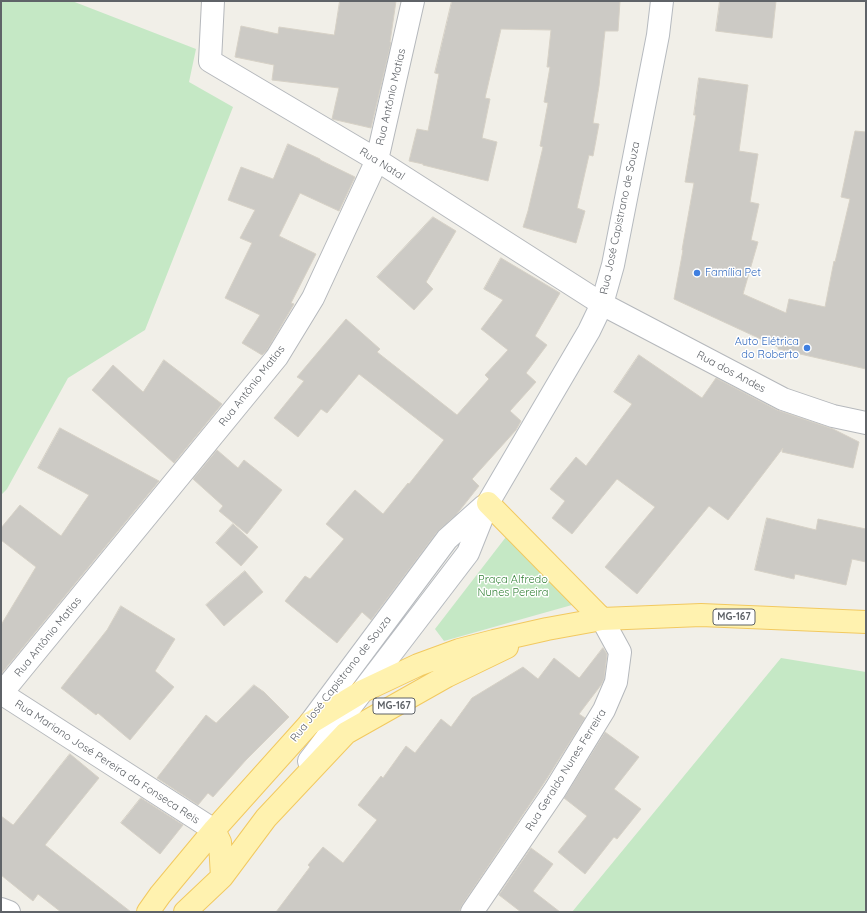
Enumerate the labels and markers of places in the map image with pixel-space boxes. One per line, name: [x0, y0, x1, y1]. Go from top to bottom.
place label: Família Pet: [705, 266, 761, 280]
marker: Família Pet: [692, 268, 702, 278]
place label: Auto Elétrica do Roberto: [735, 335, 799, 361]
marker: Auto Elétrica do Roberto: [802, 343, 812, 353]

